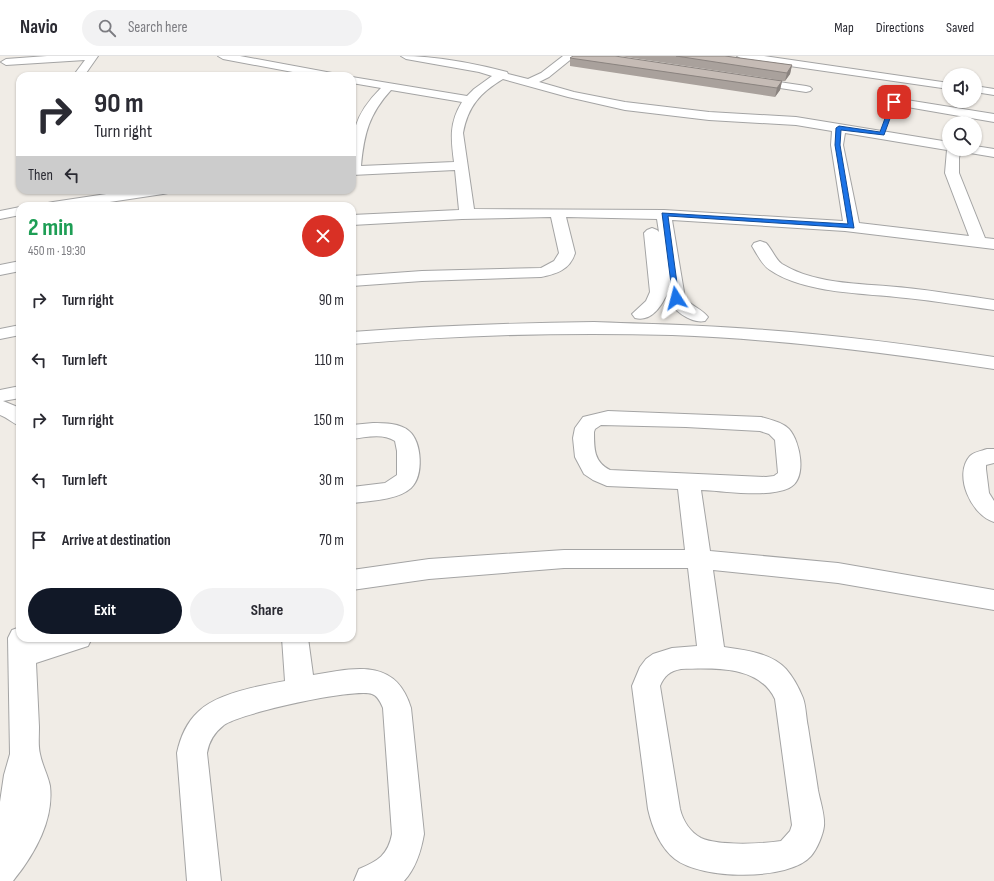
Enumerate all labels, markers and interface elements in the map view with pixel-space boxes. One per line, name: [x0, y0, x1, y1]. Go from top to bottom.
search box: [82, 10, 362, 46]
text: Navio: [20, 16, 58, 39]
icon: search: [96, 17, 118, 39]
text: Search here: [128, 18, 188, 37]
text: Map: [834, 19, 854, 36]
text: Directions: [876, 19, 924, 36]
text: Saved: [946, 19, 974, 36]
map controls: [942, 68, 982, 156]
button: sound: [942, 68, 982, 108]
pin: [877, 85, 911, 119]
text: 90 m: [94, 87, 144, 120]
icon: right: [28, 88, 80, 140]
icon: arrive: [883, 91, 905, 113]
button: search: [942, 116, 982, 156]
text: Turn right: [94, 121, 152, 142]
icon: left: [61, 164, 83, 186]
text: Then: [28, 166, 53, 185]
text: 2 min: [28, 213, 74, 242]
button: close: [302, 215, 344, 257]
text: 450 m · 19:30: [28, 243, 86, 259]
position arrow: [655, 277, 697, 319]
icon: right: [28, 289, 50, 311]
text: Turn right: [62, 291, 114, 310]
text: 90 m: [319, 291, 344, 310]
icon: left: [28, 349, 50, 371]
text: Turn left: [62, 351, 107, 370]
text: 110 m: [315, 351, 344, 370]
icon: right: [28, 409, 50, 431]
text: Turn right: [62, 411, 114, 430]
text: 150 m: [314, 411, 344, 430]
icon: left: [28, 469, 50, 491]
text: Turn left: [62, 471, 107, 490]
text: 30 m: [319, 471, 344, 490]
icon: arrive: [28, 529, 50, 551]
text: Arrive at destination: [62, 531, 171, 550]
text: 70 m: [319, 531, 344, 550]
button: Exit: [28, 588, 182, 634]
button: Share: [190, 588, 344, 634]

